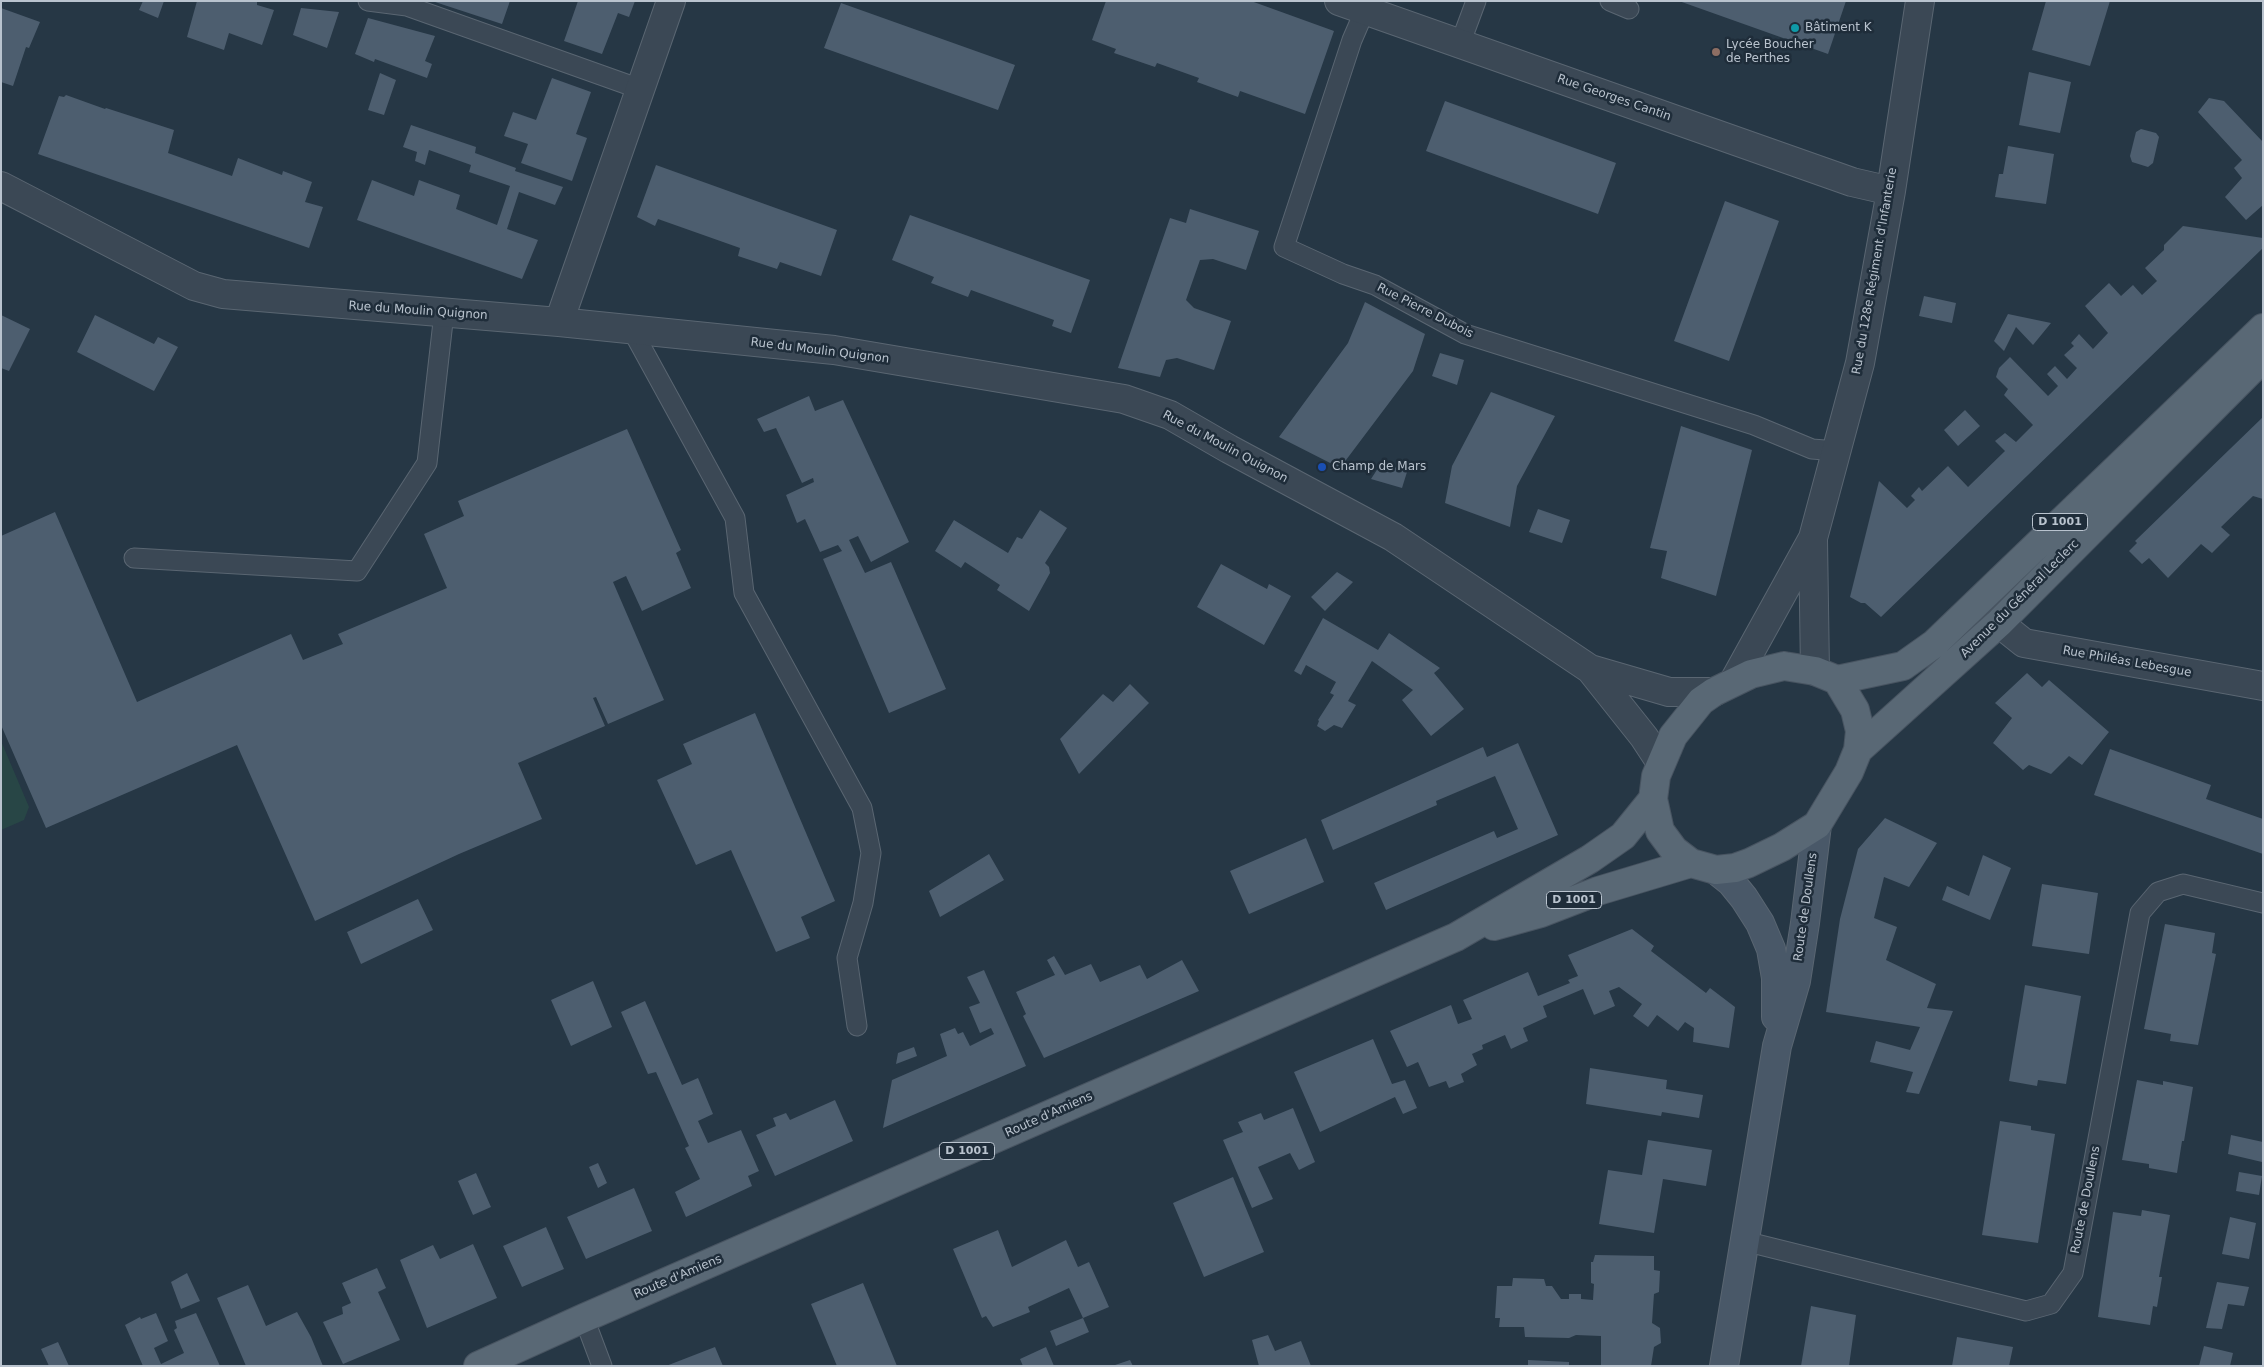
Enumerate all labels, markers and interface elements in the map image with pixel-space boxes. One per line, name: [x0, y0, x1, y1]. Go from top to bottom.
place label: Bâtiment K: [1805, 21, 1872, 35]
marker: Bâtiment K: [1789, 22, 1801, 34]
place label: Lycée Boucher de Perthes: [1726, 38, 1814, 66]
marker: Lycée Boucher de Perthes: [1710, 46, 1722, 58]
street label: Rue Georges Cantin: [1555, 72, 1673, 124]
street label: Rue du 128e Régiment d'Infanterie: [1850, 166, 1900, 376]
street label: Rue Pierre Dubois: [1374, 280, 1476, 342]
street label: Rue du Moulin Quignon: [348, 299, 488, 323]
street label: Rue du Moulin Quignon: [750, 335, 890, 367]
street label: Rue du Moulin Quignon: [1160, 408, 1290, 486]
place label: Champ de Mars: [1332, 460, 1426, 474]
marker: Champ de Mars: [1316, 461, 1328, 473]
road number: D 1001: [2032, 514, 2088, 530]
street label: Avenue du Général Leclerc: [1958, 537, 2082, 661]
street label: Rue Philéas Lebesgue: [2061, 644, 2193, 680]
street label: Route de Doullens: [1791, 852, 1821, 962]
road number: D 1001: [1546, 892, 1602, 908]
street label: Route d'Amiens: [1003, 1089, 1095, 1141]
road number: D 1001: [940, 1142, 994, 1160]
street label: Route de Doullens: [2068, 1145, 2104, 1255]
street label: Route d'Amiens: [632, 1252, 724, 1302]

